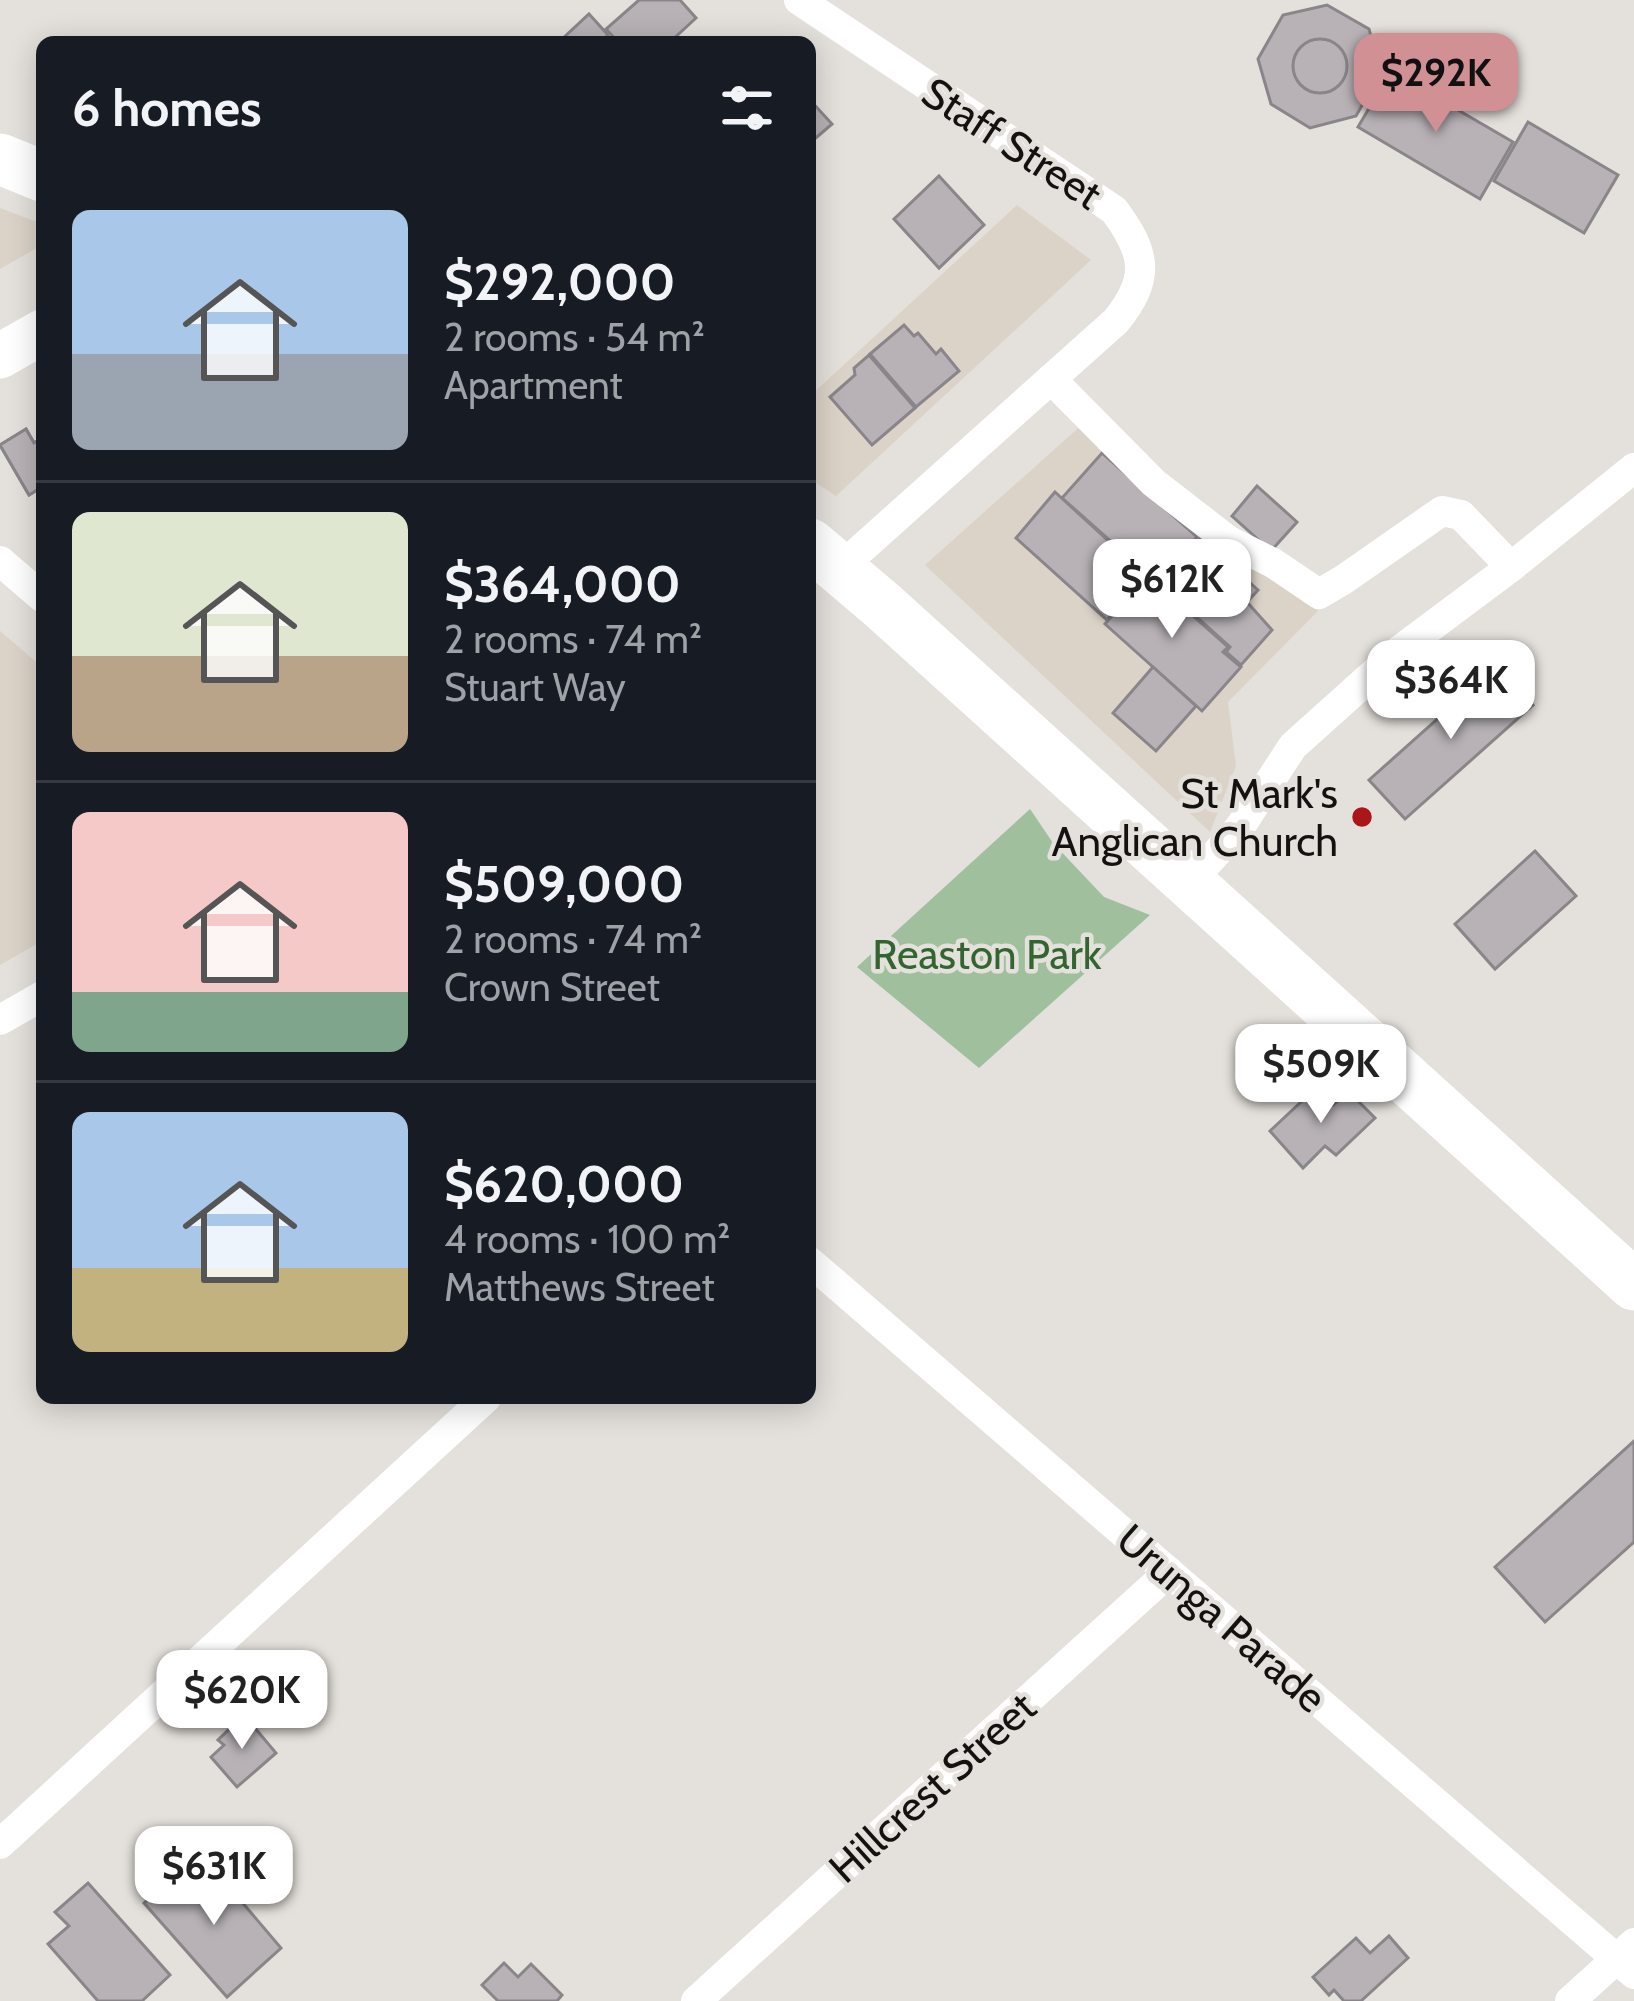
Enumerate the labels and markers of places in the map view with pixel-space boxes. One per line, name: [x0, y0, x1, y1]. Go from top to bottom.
pin: $292K: [1352, 33, 1520, 135]
pin: $612K: [1088, 539, 1256, 641]
pin: $364K: [1367, 640, 1535, 742]
place label: St Mark's Anglican Church: [1052, 767, 1338, 867]
marker: St Mark's Anglican Church: [1349, 804, 1375, 830]
pin: $509K: [1237, 1024, 1405, 1126]
pin: $620K: [158, 1650, 326, 1752]
pin: $631K: [130, 1826, 298, 1928]

